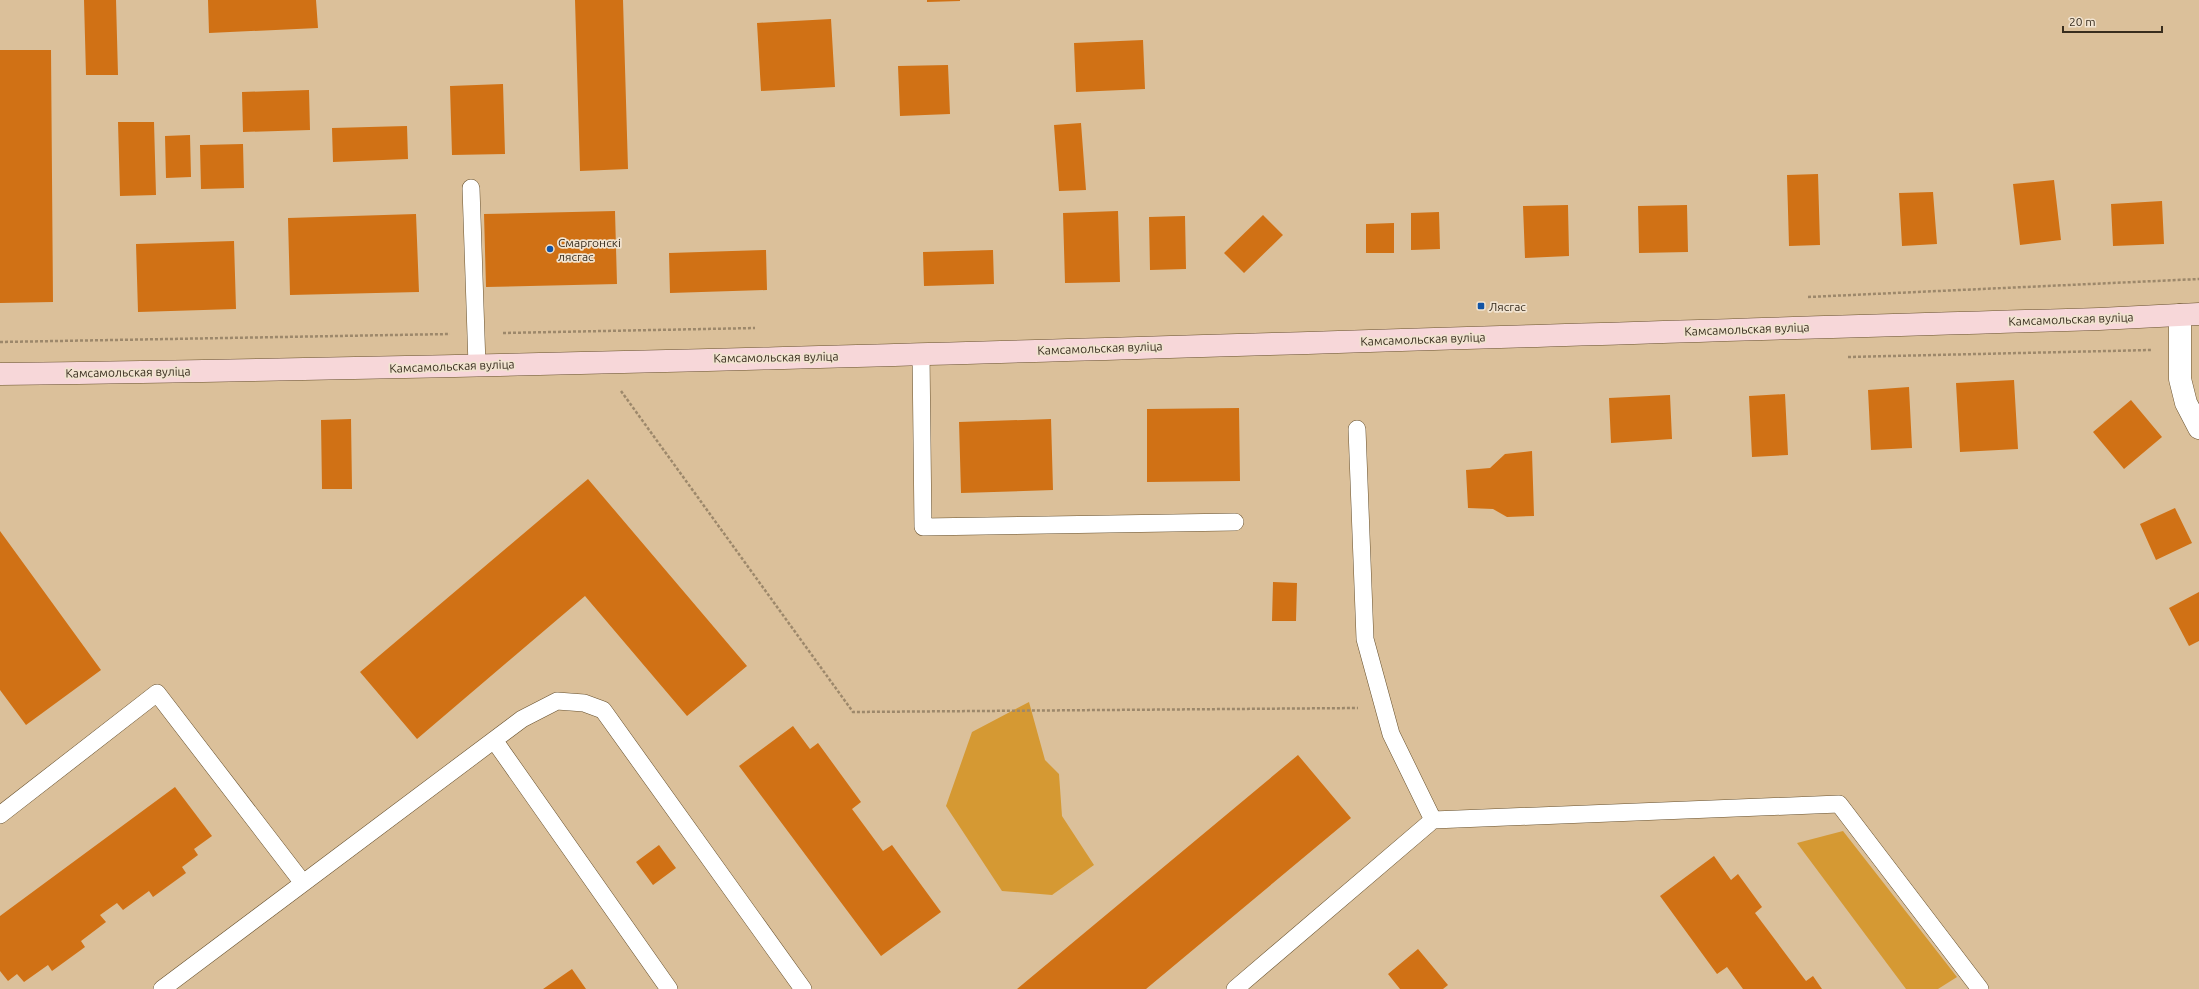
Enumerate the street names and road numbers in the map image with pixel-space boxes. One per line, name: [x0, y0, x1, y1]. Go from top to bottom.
street label: Камсамольская вуліца: [2008, 310, 2134, 328]
street label: Камсамольская вуліца: [1684, 320, 1810, 338]
street label: Камсамольская вуліца: [1360, 330, 1486, 348]
street label: Камсамольская вуліца: [1037, 339, 1163, 357]
street label: Камсамольская вуліца: [713, 349, 839, 365]
street label: Камсамольская вуліца: [389, 357, 515, 375]
street label: Камсамольская вуліца: [65, 364, 191, 380]

